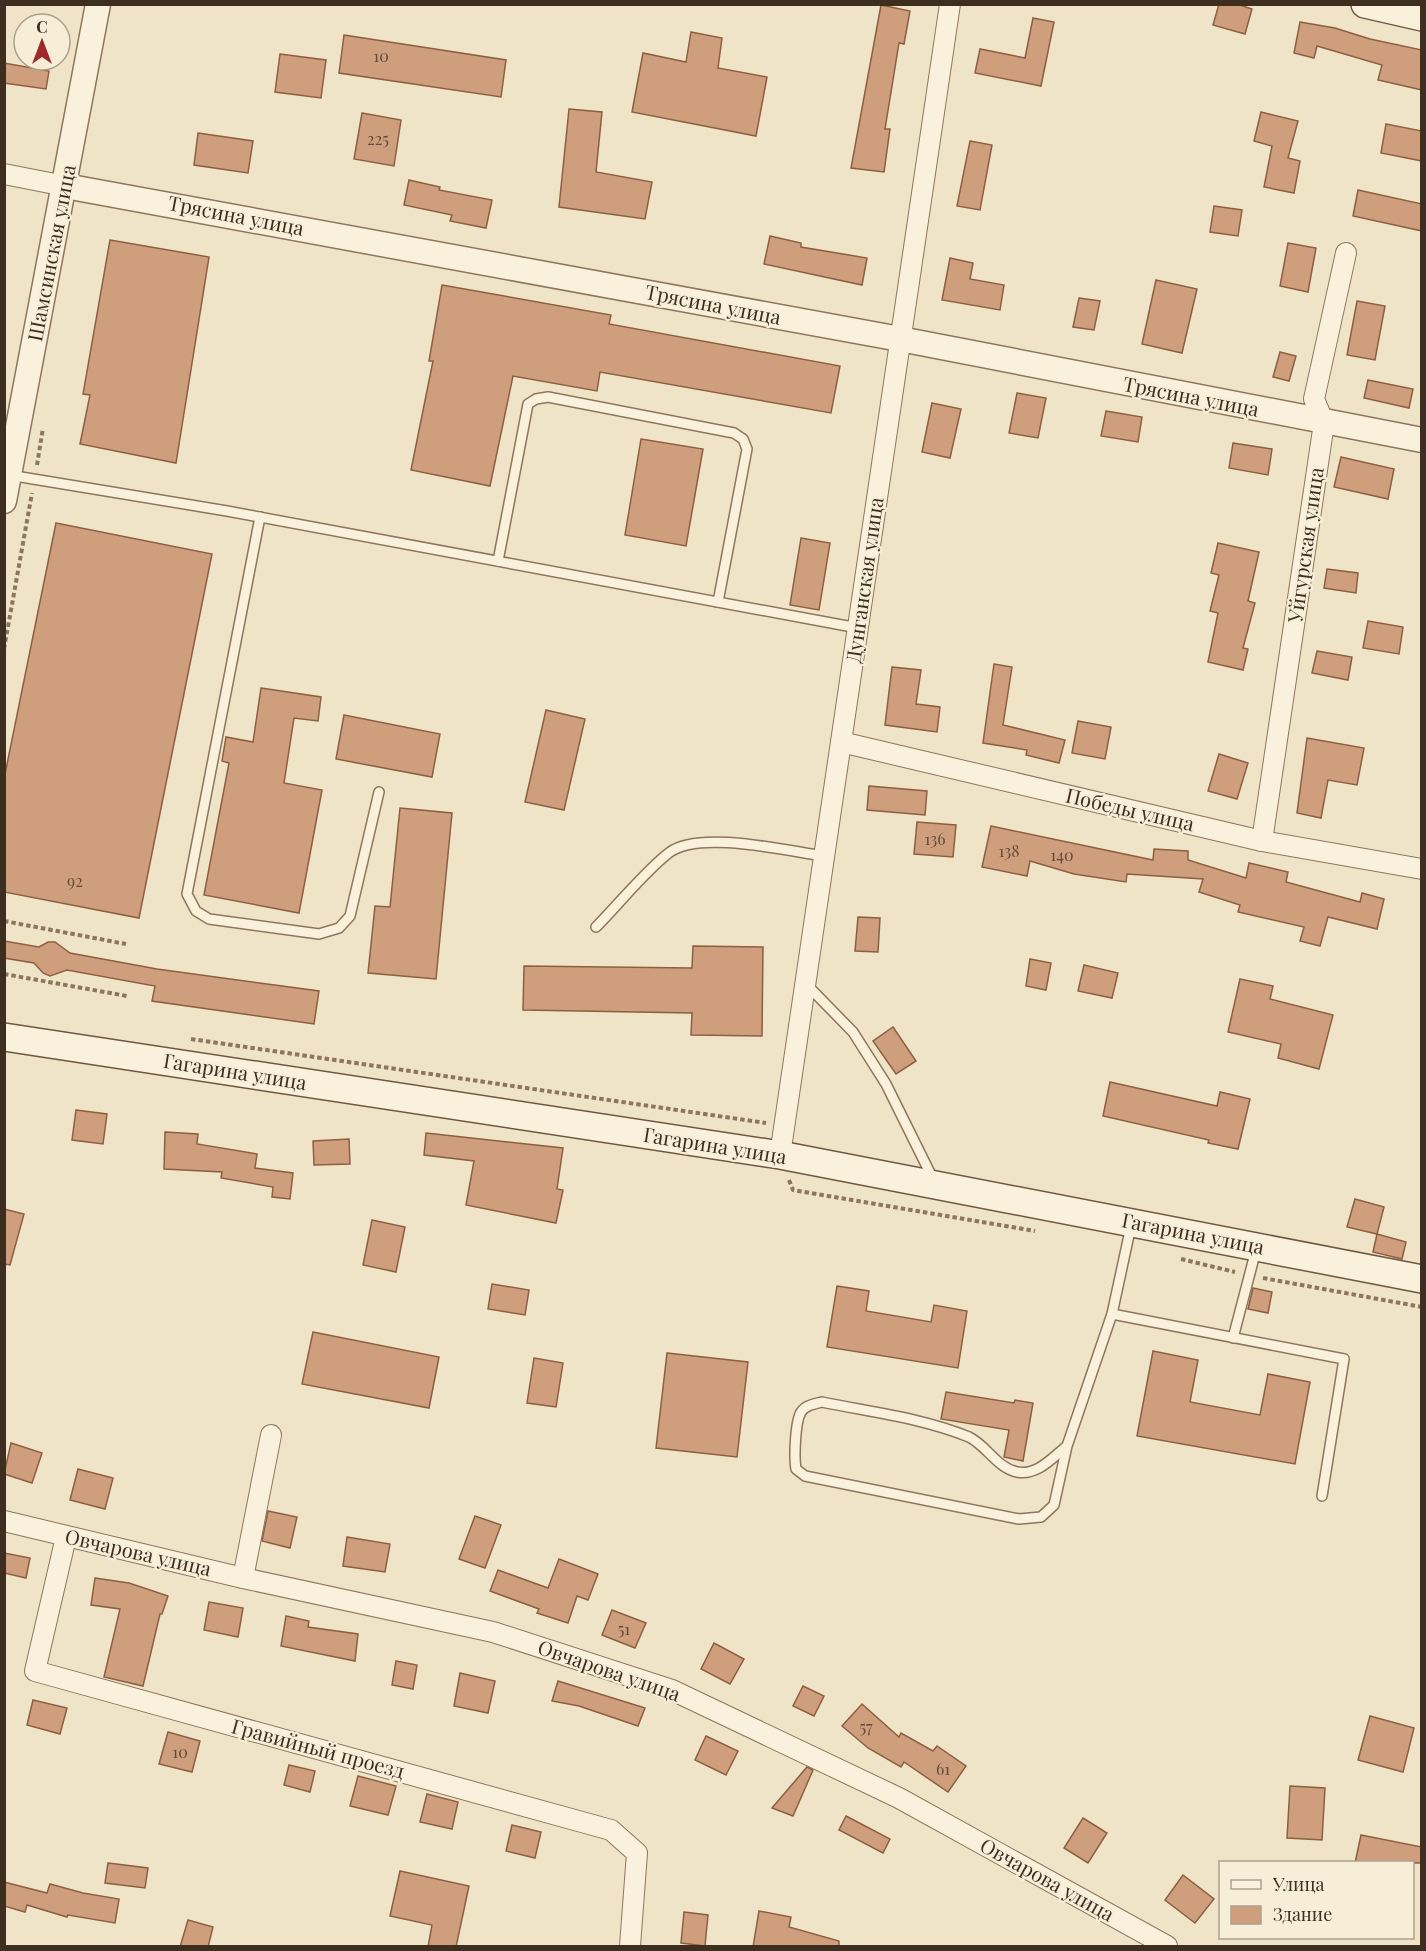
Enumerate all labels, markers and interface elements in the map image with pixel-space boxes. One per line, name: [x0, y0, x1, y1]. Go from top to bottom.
north arrow: [12, 12, 72, 72]
text: С: [36, 16, 48, 37]
house number: 10: [373, 45, 389, 66]
house number: 225: [367, 128, 389, 149]
street label: Шамсинская улица: [20, 162, 81, 343]
street label: Трясина улица: [166, 188, 307, 241]
street label: Трясина улица: [643, 277, 784, 330]
street label: Трясина улица: [1121, 369, 1262, 422]
street label: Уйгурская улица: [1280, 465, 1329, 625]
street label: Дунганская улица: [839, 495, 888, 664]
street label: Победы улица: [1063, 781, 1197, 836]
house number: 136: [924, 828, 946, 849]
house number: 138: [998, 840, 1020, 861]
house number: 140: [1050, 844, 1074, 865]
house number: 92: [67, 870, 83, 891]
street label: Гагарина улица: [162, 1046, 309, 1095]
street label: Гагарина улица: [642, 1120, 789, 1169]
street label: Гагарина улица: [1120, 1205, 1267, 1260]
street label: Овчарова улица: [63, 1522, 214, 1581]
house number: 51: [618, 1618, 630, 1639]
street label: Овчарова улица: [535, 1633, 684, 1707]
street label: Гравийный проезд: [229, 1712, 408, 1784]
house number: 57: [859, 1716, 873, 1737]
house number: 10: [172, 1741, 188, 1762]
house number: 61: [936, 1758, 950, 1779]
street label: Овчарова улица: [976, 1831, 1120, 1927]
legend: [1219, 1861, 1414, 1939]
text: Улица: [1272, 1872, 1324, 1896]
text: Здание: [1273, 1902, 1332, 1926]

